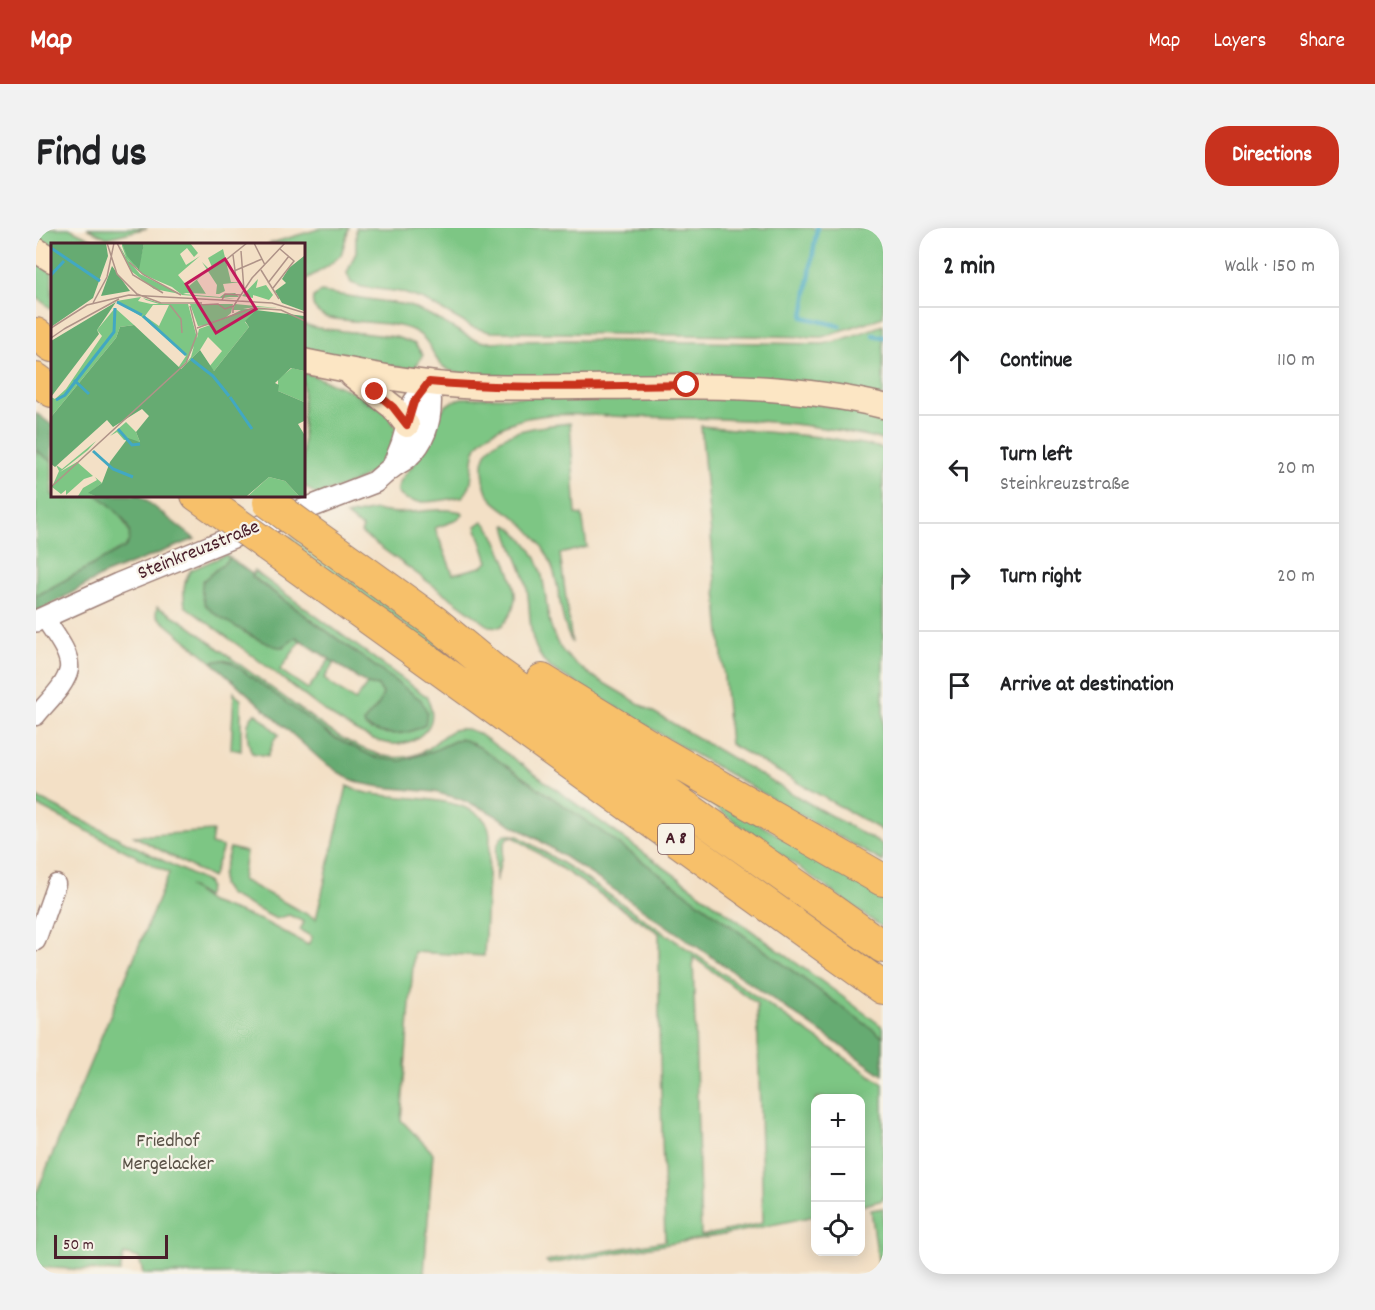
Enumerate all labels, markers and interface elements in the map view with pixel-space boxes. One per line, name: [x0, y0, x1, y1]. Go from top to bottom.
text: Map: [30, 22, 72, 62]
text: Map: [1149, 27, 1180, 57]
text: Layers: [1213, 27, 1266, 57]
text: Share: [1299, 27, 1345, 57]
text: Find us: [36, 126, 147, 186]
button: Directions: [1205, 126, 1339, 186]
inset map: [51, 243, 304, 496]
text: 2 min: [943, 249, 995, 286]
text: Walk · 150 m: [1225, 253, 1315, 281]
icon: ahead: [943, 345, 976, 378]
text: Continue: [1000, 346, 1072, 377]
text: 110 m: [1277, 347, 1315, 375]
route start: [673, 371, 699, 397]
route end: [361, 378, 387, 404]
text: Turn left: [1000, 440, 1072, 471]
icon: left: [943, 453, 976, 486]
text: 20 m: [1277, 455, 1315, 483]
text: Steinkreuzstraße: [1000, 471, 1129, 499]
street label: Steinkreuzstraße: [134, 514, 264, 588]
icon: right: [943, 561, 976, 594]
text: Turn right: [1000, 562, 1082, 593]
text: 20 m: [1277, 563, 1315, 591]
icon: arrive: [943, 669, 976, 702]
text: Arrive at destination: [1000, 670, 1174, 701]
road number: A 8: [658, 824, 694, 854]
map controls: [811, 1094, 865, 1256]
button: +: [811, 1094, 865, 1148]
park label: Friedhof Mergelacker: [122, 1128, 215, 1179]
button: −: [811, 1148, 865, 1202]
button: locate: [811, 1202, 865, 1256]
scale bar: [54, 1232, 168, 1260]
text: 50 m: [63, 1234, 94, 1257]

